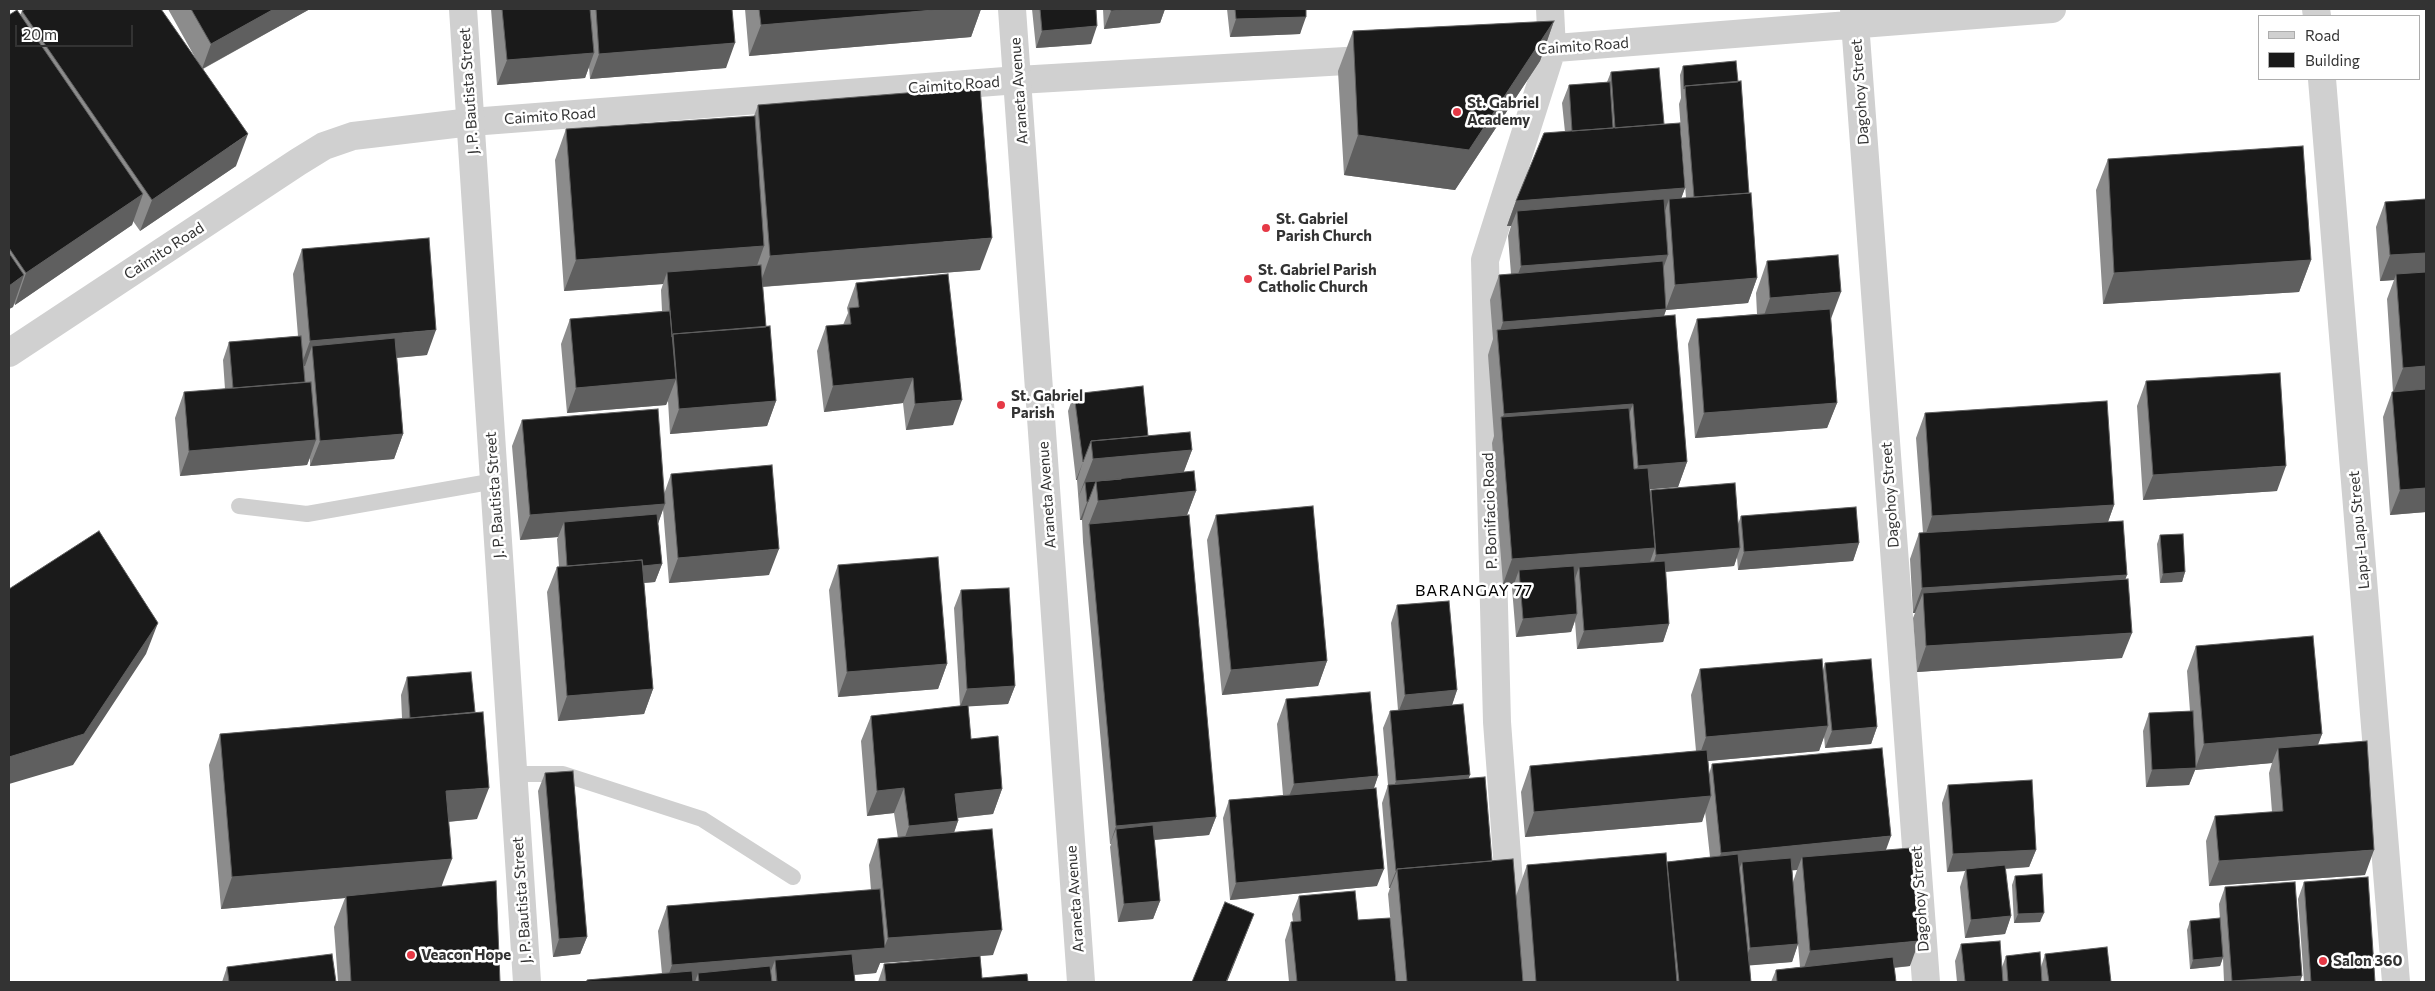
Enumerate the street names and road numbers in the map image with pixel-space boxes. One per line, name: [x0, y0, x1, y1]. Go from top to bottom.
street label: J. P. Bautista Street: [456, 27, 482, 155]
street label: Caimito Road: [1537, 34, 1629, 58]
street label: Araneta Avenue: [1006, 37, 1032, 145]
street label: Dagohoy Street: [1847, 38, 1873, 146]
street label: Caimito Road: [908, 73, 1000, 97]
street label: Caimito Road: [504, 104, 596, 128]
street label: Caimito Road: [121, 218, 207, 284]
street label: J. P. Bautista Street: [482, 431, 508, 559]
street label: Araneta Avenue: [1034, 441, 1060, 549]
street label: Dagohoy Street: [1877, 441, 1903, 549]
street label: P. Bonifacio Road: [1479, 452, 1501, 570]
street label: Lapu-Lapu Street: [2345, 470, 2373, 590]
street label: J. P. Bautista Street: [509, 836, 535, 964]
street label: Araneta Avenue: [1062, 845, 1088, 953]
street label: Dagohoy Street: [1907, 845, 1933, 953]

